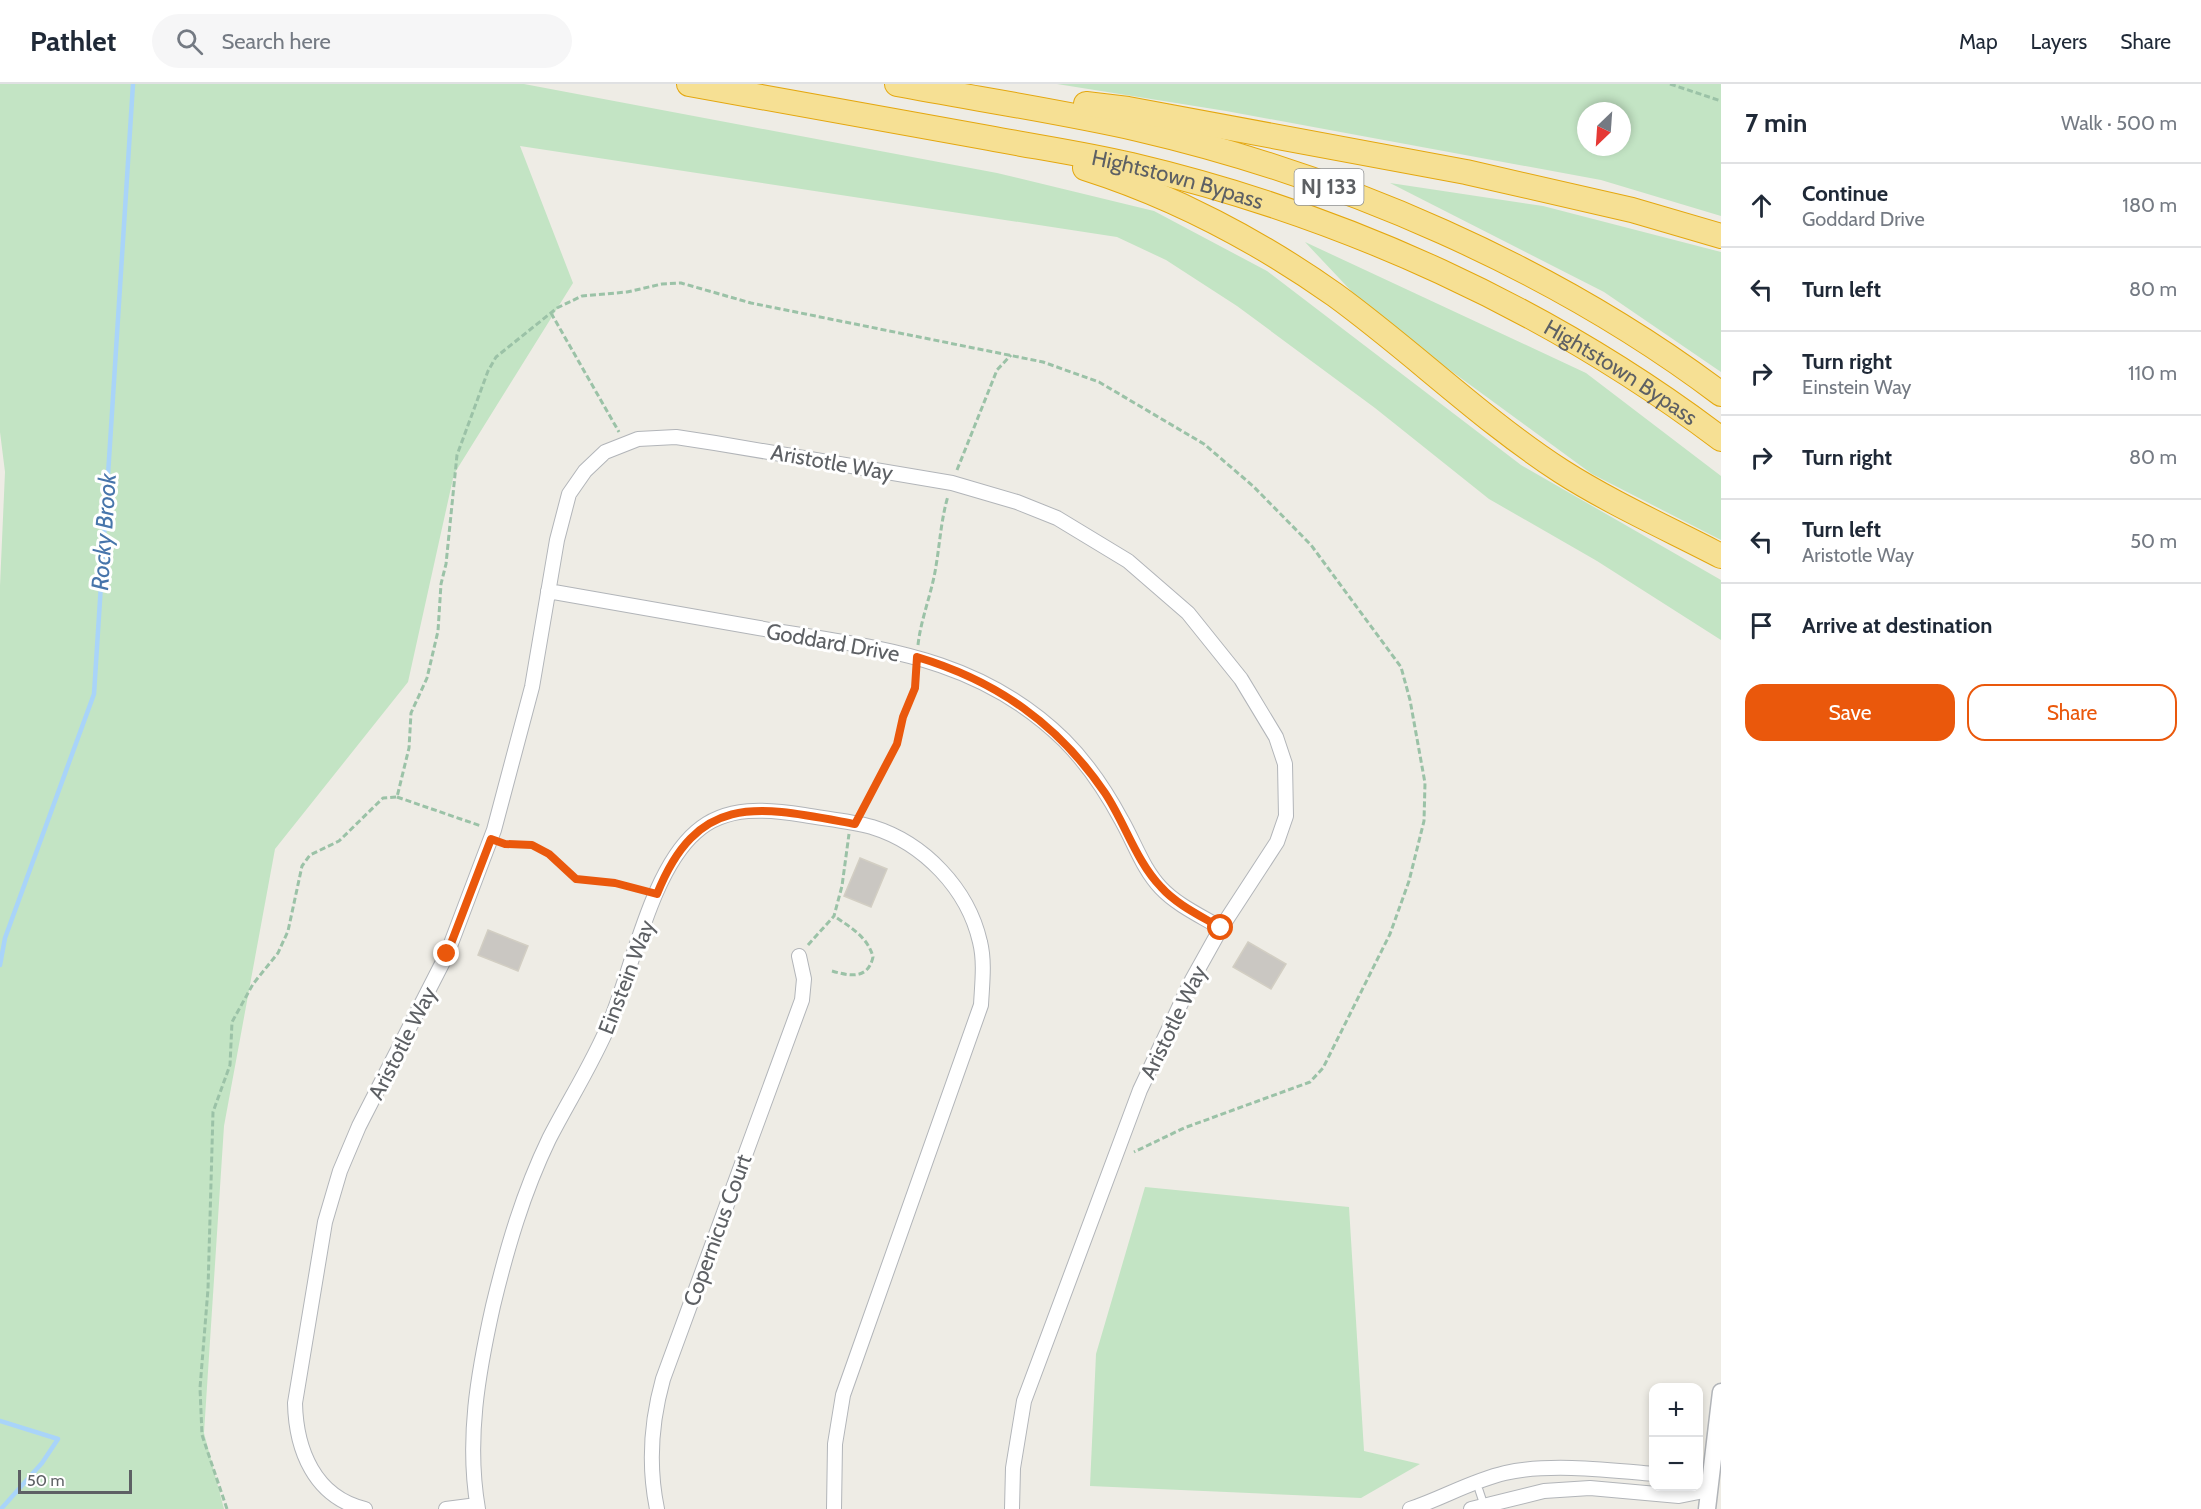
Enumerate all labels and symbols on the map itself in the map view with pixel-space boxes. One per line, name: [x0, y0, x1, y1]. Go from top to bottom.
north arrow: [1577, 102, 1631, 156]
street label: Hightstown Bypass: [1089, 144, 1267, 215]
road number: NJ 133: [1294, 169, 1364, 205]
street label: Hightstown Bypass: [1539, 314, 1703, 431]
street label: Aristotle Way: [769, 438, 895, 487]
water label: Rocky Brook: [85, 472, 122, 591]
street label: Goddard Drive: [764, 617, 902, 668]
route start: [1207, 914, 1233, 940]
street label: Einstein Way: [592, 916, 661, 1038]
route end: [433, 940, 459, 966]
street label: Aristotle Way: [1134, 961, 1213, 1084]
street label: Aristotle Way: [362, 982, 442, 1104]
street label: Copernicus Court: [677, 1150, 758, 1310]
scale bar: [18, 1467, 132, 1494]

